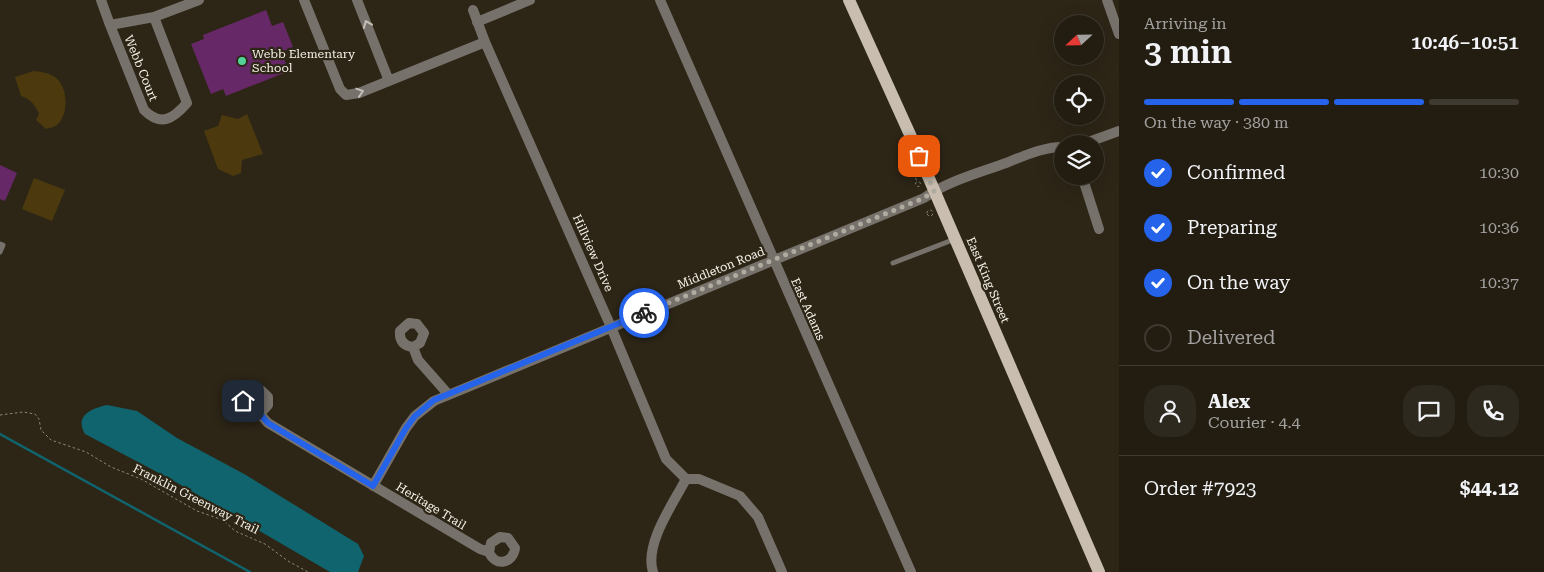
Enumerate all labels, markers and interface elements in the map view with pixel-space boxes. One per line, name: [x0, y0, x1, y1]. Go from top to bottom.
text: Arriving in: [1144, 14, 1227, 33]
north arrow: [1054, 15, 1104, 65]
map controls: [1054, 15, 1104, 185]
one-way arrow: [362, 20, 373, 29]
text: 10:46–10:51: [1411, 31, 1519, 54]
street label: Webb Court: [121, 33, 161, 103]
text: 3 min: [1144, 33, 1232, 71]
place label: Webb Elementary School: [252, 47, 356, 75]
marker: Webb Elementary School: [236, 55, 248, 67]
button: locate: [1054, 75, 1104, 125]
one-way arrow: [355, 88, 364, 98]
text: On the way · 380 m: [1144, 113, 1289, 132]
pin: [898, 135, 940, 177]
button: layers: [1054, 135, 1104, 185]
icon: bag: [905, 142, 933, 170]
icon: check: [1144, 159, 1172, 187]
text: Confirmed: [1187, 161, 1285, 184]
text: 10:30: [1479, 163, 1519, 182]
street label: Hillview Drive: [570, 212, 616, 294]
icon: check: [1144, 214, 1172, 242]
text: Preparing: [1187, 216, 1277, 239]
text: 10:36: [1479, 218, 1519, 237]
street label: East King Street: [964, 235, 1013, 326]
street label: Middleton Road: [675, 244, 767, 292]
icon: check: [1144, 269, 1172, 297]
text: On the way: [1187, 271, 1290, 294]
text: 10:37: [1479, 273, 1519, 292]
street label: East Adams: [788, 276, 828, 343]
courier: [619, 288, 669, 338]
icon: bike: [630, 299, 658, 327]
text: Delivered: [1187, 326, 1275, 349]
pin: [222, 380, 264, 422]
button: person: [1144, 385, 1196, 437]
button: chat: [1403, 385, 1455, 437]
button: phone: [1467, 385, 1519, 437]
icon: home: [229, 387, 257, 415]
text: Alex: [1208, 390, 1250, 413]
text: Courier · 4.4: [1208, 413, 1301, 432]
street label: Franklin Greenway Trail: [131, 461, 262, 537]
text: Order #7923: [1144, 477, 1256, 500]
text: $44.12: [1460, 477, 1519, 500]
street label: Heritage Trail: [394, 480, 469, 533]

